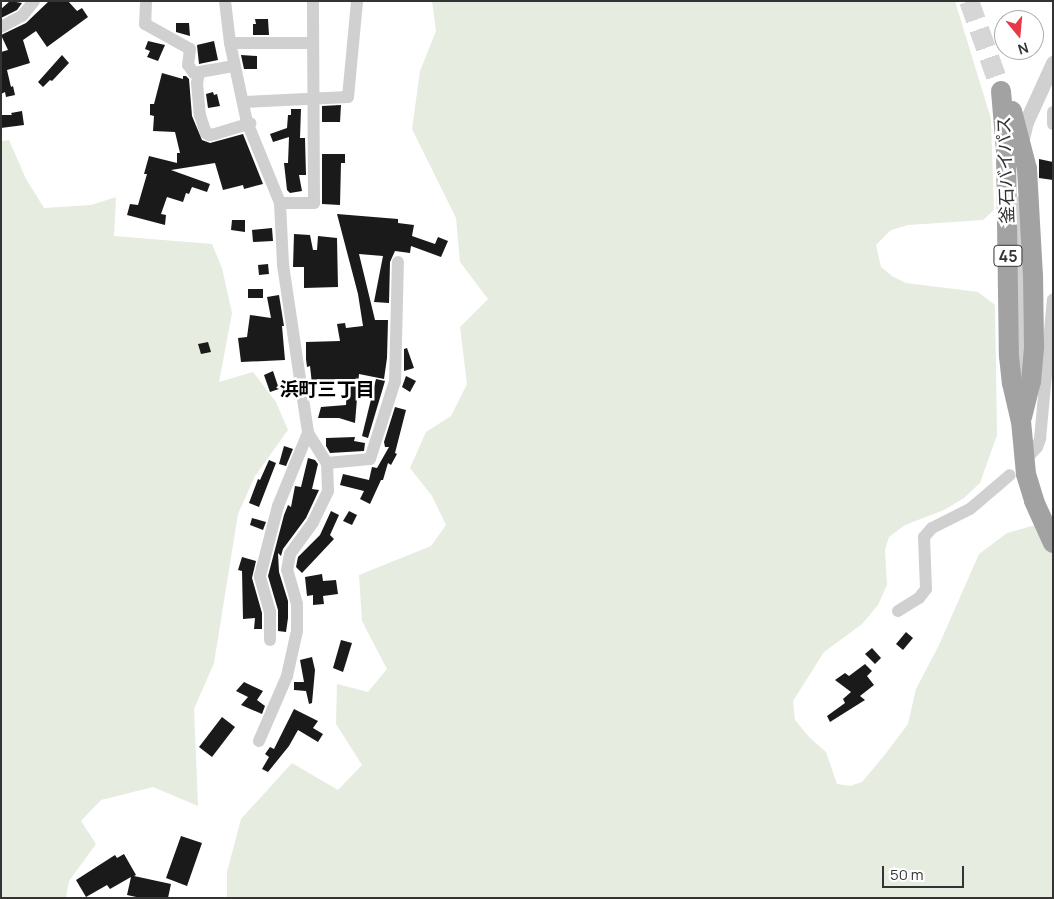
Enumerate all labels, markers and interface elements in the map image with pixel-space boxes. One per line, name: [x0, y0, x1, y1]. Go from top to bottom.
north arrow: [994, 10, 1044, 60]
text: N: [1016, 38, 1031, 59]
street label: 釜石バイパス: [992, 116, 1018, 224]
road number: 45: [993, 242, 1023, 270]
district label: 浜町三丁目: [280, 379, 374, 401]
scale bar: [884, 856, 966, 888]
text: 50 m: [890, 864, 924, 885]

